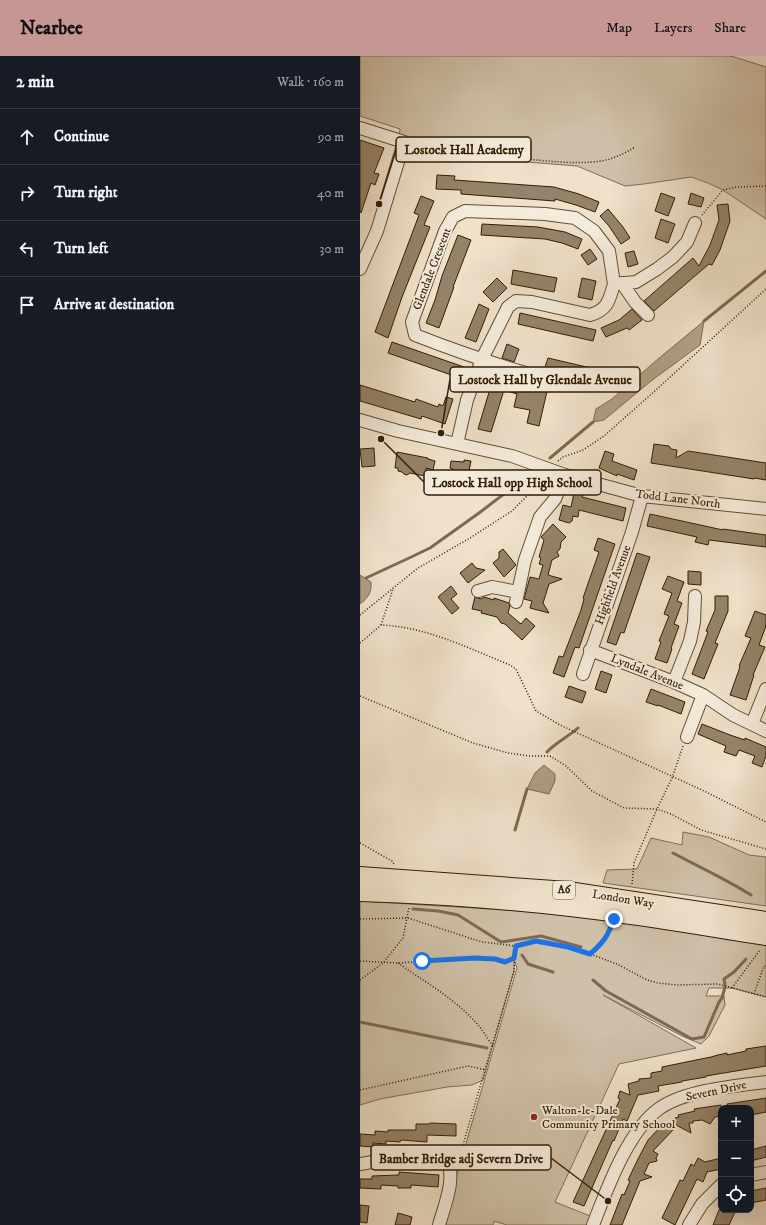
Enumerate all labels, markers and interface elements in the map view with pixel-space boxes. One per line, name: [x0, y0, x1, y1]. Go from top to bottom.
text: Nearbee: [20, 17, 83, 40]
text: Map: [606, 19, 632, 37]
text: Layers: [654, 19, 692, 37]
text: Share: [714, 19, 746, 37]
text: 2 min: [16, 71, 54, 93]
text: Walk · 160 m: [277, 74, 344, 90]
icon: ahead: [16, 126, 38, 148]
text: Continue: [54, 127, 109, 146]
text: 90 m: [318, 129, 344, 145]
callout: Lostock Hall Academy: [396, 137, 531, 162]
text: Lostock Hall Academy: [404, 142, 525, 159]
icon: right: [16, 182, 38, 204]
text: Turn right: [54, 183, 117, 202]
text: 40 m: [317, 185, 344, 201]
street label: Glendale Crescent: [409, 226, 455, 312]
icon: left: [16, 238, 38, 260]
text: Turn left: [54, 239, 108, 258]
text: 30 m: [320, 241, 344, 257]
icon: arrive: [16, 294, 38, 316]
text: Arrive at destination: [54, 295, 174, 314]
callout: Lostock Hall by Glendale Avenue: [450, 367, 640, 392]
text: Lostock Hall by Glendale Avenue: [458, 372, 633, 389]
callout: Lostock Hall opp High School: [424, 470, 601, 495]
text: Lostock Hall opp High School: [432, 475, 593, 492]
street label: Todd Lane North: [635, 486, 722, 512]
street label: Highfield Avenue: [592, 543, 634, 627]
street label: Lyndale Avenue: [608, 651, 686, 693]
road number: A6: [553, 881, 575, 899]
street label: London Way: [591, 887, 655, 911]
route end: [605, 910, 623, 928]
route start: [413, 952, 431, 970]
street label: Severn Drive: [684, 1077, 748, 1105]
place label: Walton-le-Dale Community Primary School: [541, 1103, 676, 1132]
map controls: [718, 1105, 754, 1213]
button: +: [718, 1105, 754, 1141]
marker: Walton-le-Dale Community Primary School: [529, 1112, 539, 1122]
button: −: [718, 1141, 754, 1177]
callout: Bamber Bridge adj Severn Drive: [371, 1145, 551, 1170]
text: Bamber Bridge adj Severn Drive: [379, 1151, 544, 1168]
button: locate: [718, 1177, 754, 1213]

